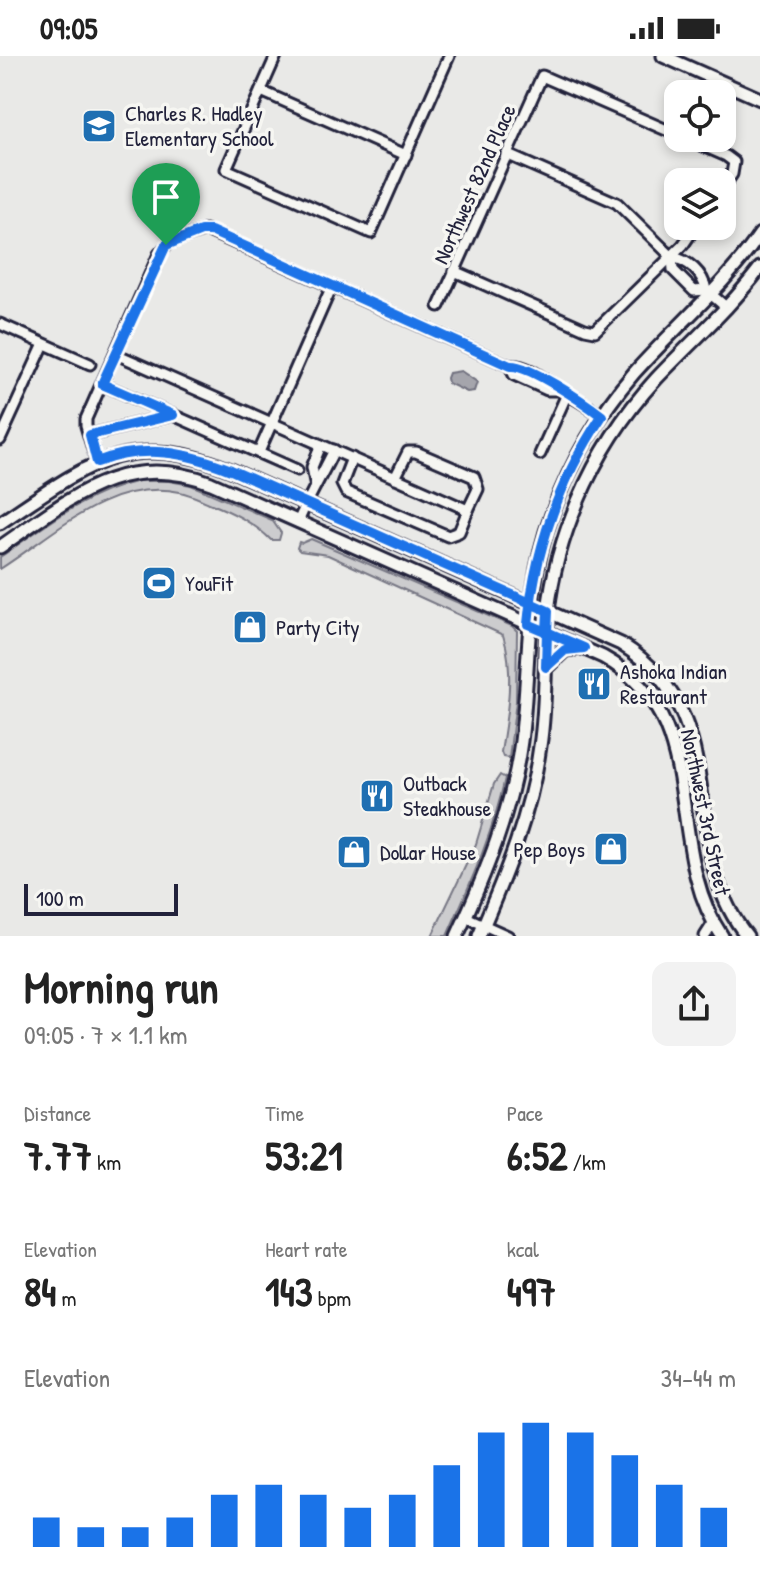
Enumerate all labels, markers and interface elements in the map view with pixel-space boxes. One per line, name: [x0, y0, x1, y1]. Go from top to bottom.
text: 09:05: [40, 8, 98, 48]
map controls: [664, 80, 736, 240]
button: locate: [664, 80, 736, 152]
place label: Charles R. Hadley Elementary School: [125, 98, 274, 153]
street label: Northwest 82nd Place: [425, 99, 523, 269]
school or university icon: Charles R. Hadley Elementary School: [80, 107, 118, 145]
pin: [132, 163, 200, 245]
button: layers: [664, 168, 736, 240]
icon: arrive: [144, 175, 188, 219]
sports icon: YouFit: [140, 564, 178, 602]
place label: YouFit: [185, 568, 234, 598]
shop icon: Party City: [231, 608, 269, 646]
place label: Party City: [276, 612, 359, 642]
place label: Ashoka Indian Restaurant: [620, 656, 727, 711]
restaurant icon: Ashoka Indian Restaurant: [575, 665, 613, 703]
street label: Northwest 3rd Street: [674, 726, 738, 898]
place label: Outback Steakhouse: [403, 768, 492, 823]
restaurant icon: Outback Steakhouse: [358, 777, 396, 815]
shop icon: Pep Boys: [592, 830, 630, 868]
shop icon: Dollar House: [335, 833, 373, 871]
place label: Pep Boys: [513, 834, 585, 864]
place label: Dollar House: [380, 837, 476, 867]
scale bar: [24, 880, 178, 916]
text: 100 m: [36, 883, 84, 913]
text: Morning run: [24, 957, 219, 1017]
button: share: [652, 962, 736, 1046]
text: 09:05 · 7 × 1.1 km: [24, 1017, 188, 1052]
text: Distance: [24, 1098, 91, 1128]
text: Time: [265, 1098, 304, 1128]
text: Pace: [507, 1098, 543, 1128]
text: 7.77: [24, 1128, 92, 1182]
text: 53:21: [265, 1128, 343, 1182]
text: 6:52: [507, 1128, 568, 1182]
text: km: [92, 1147, 121, 1177]
text: /km: [568, 1147, 606, 1177]
text: Elevation: [24, 1234, 97, 1264]
text: Heart rate: [265, 1234, 348, 1264]
text: kcal: [507, 1234, 539, 1264]
text: 84: [24, 1264, 56, 1318]
text: 143: [265, 1264, 313, 1318]
text: 497: [507, 1264, 556, 1318]
text: m: [56, 1283, 76, 1313]
text: bpm: [313, 1283, 351, 1313]
text: Elevation: [24, 1360, 110, 1395]
text: 34–44 m: [661, 1360, 736, 1395]

